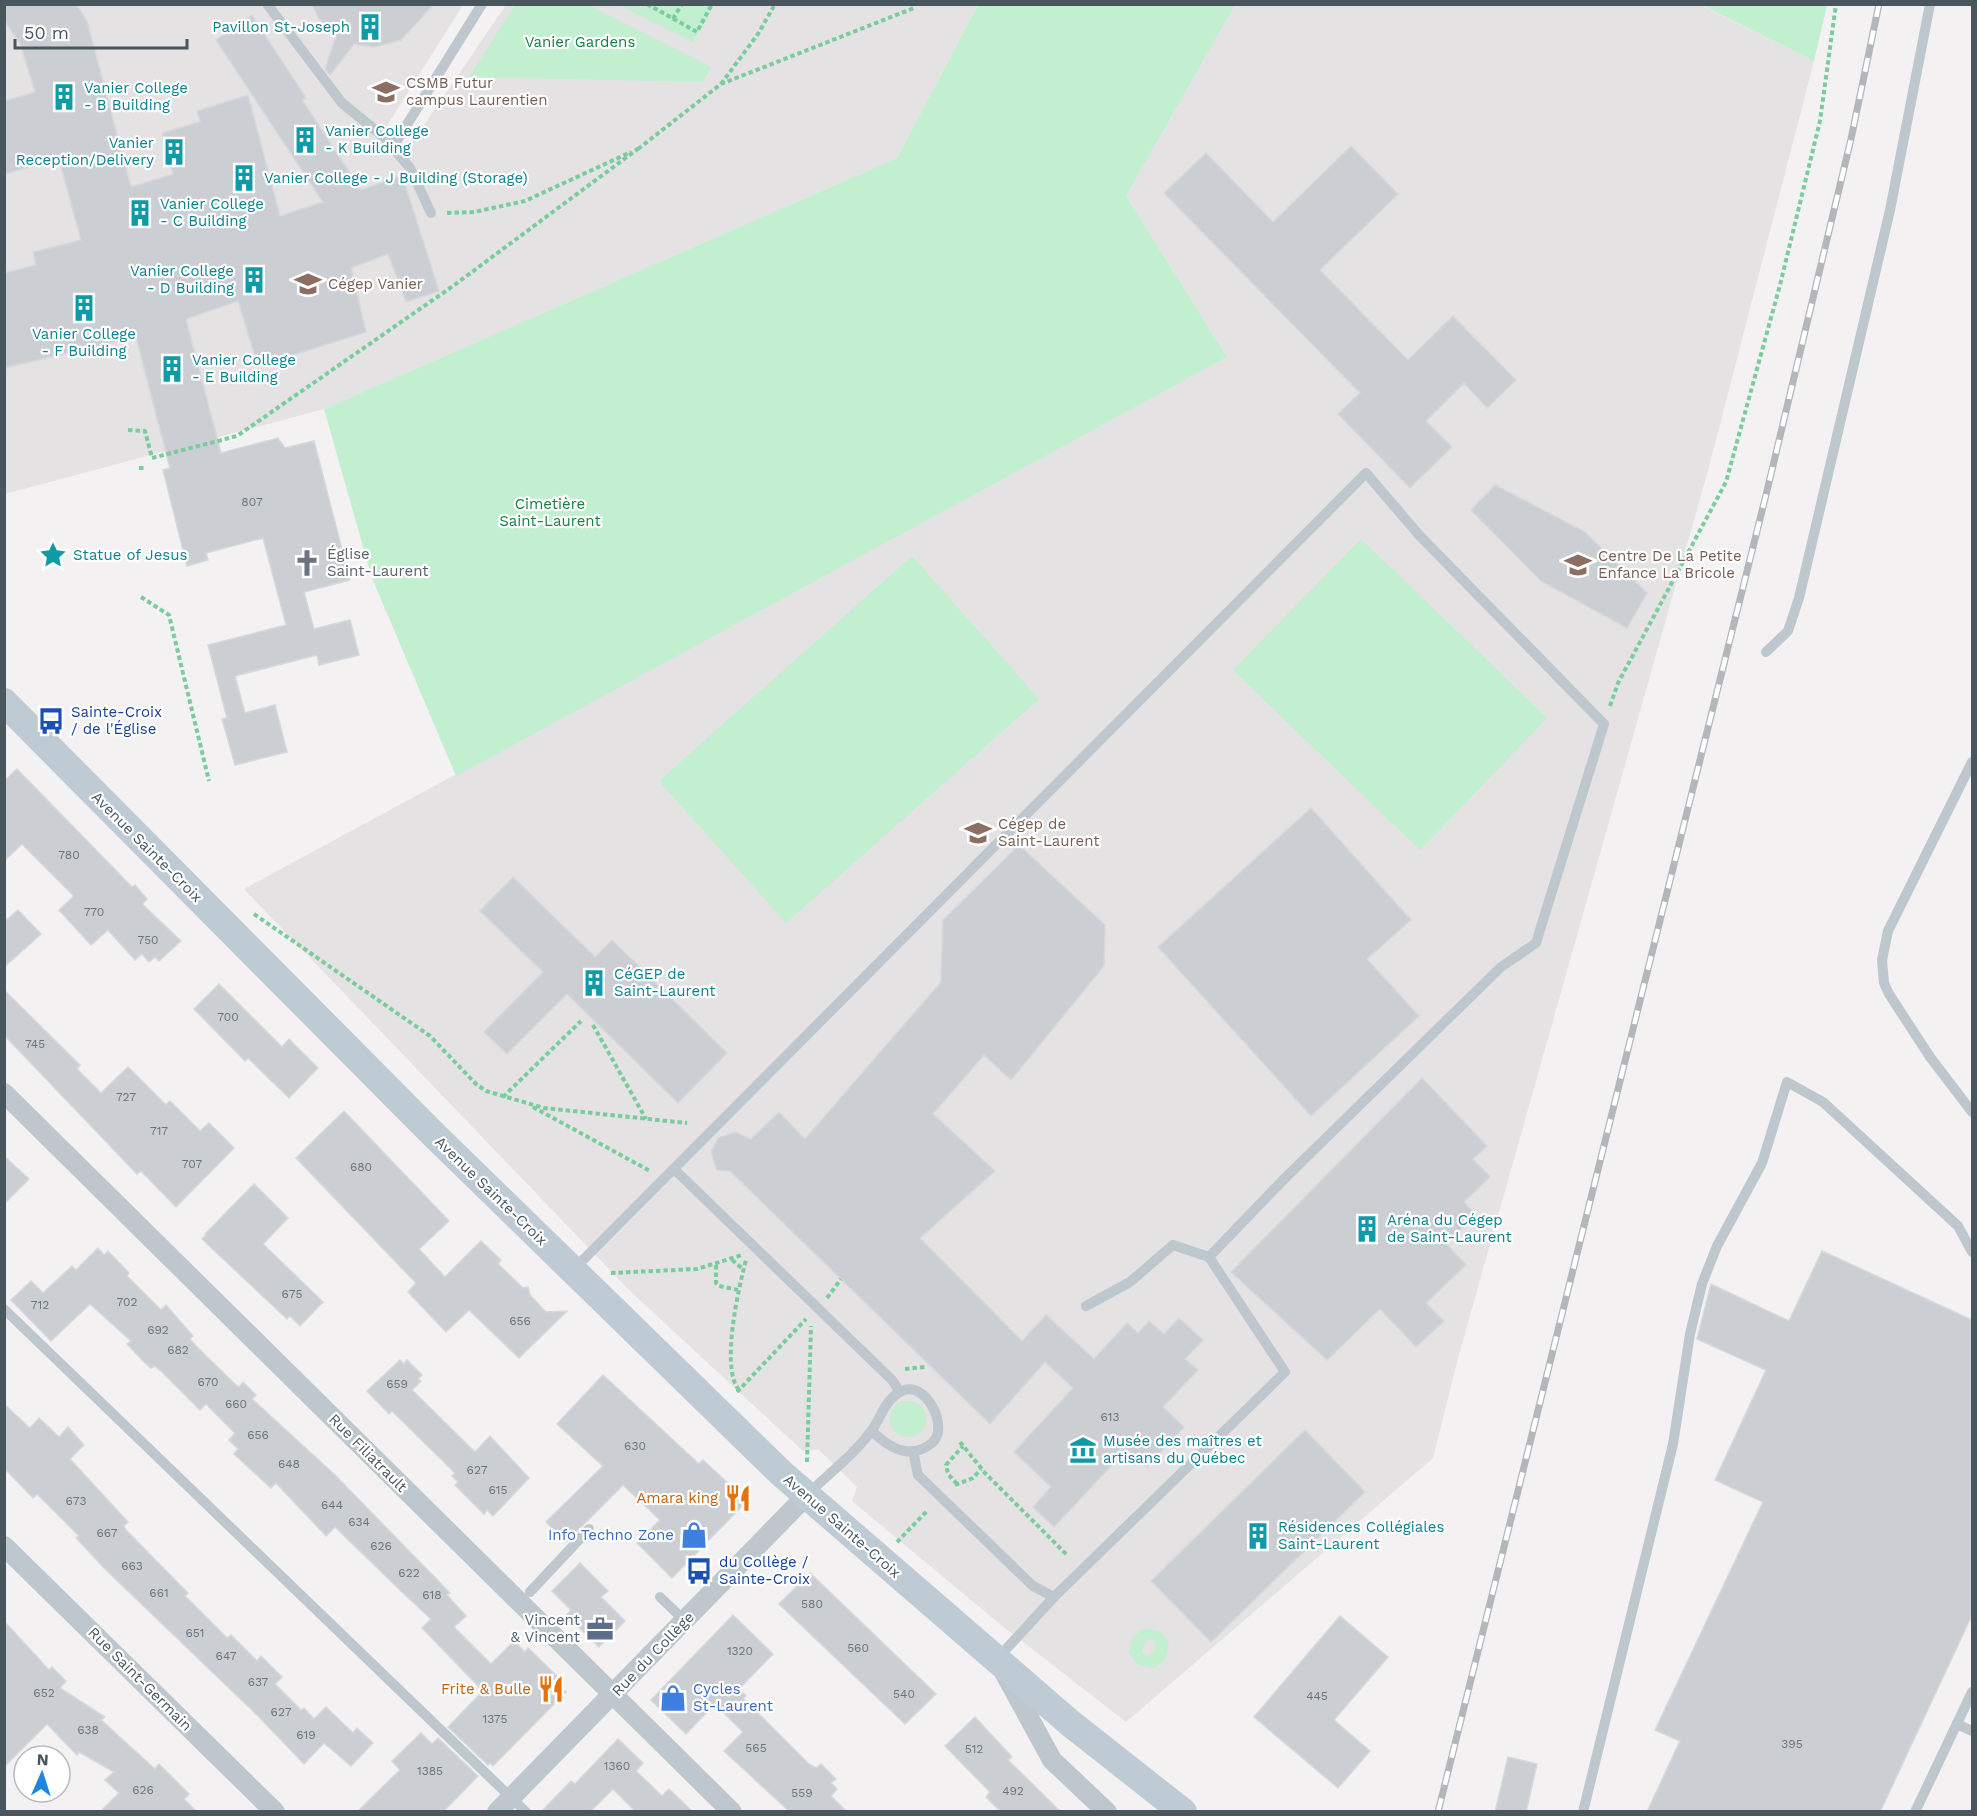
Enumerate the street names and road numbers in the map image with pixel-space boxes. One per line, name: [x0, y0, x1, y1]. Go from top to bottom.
street label: Avenue Sainte-Croix: [88, 788, 206, 906]
street label: Avenue Sainte-Croix: [431, 1133, 551, 1249]
street label: Rue Filiatrault: [325, 1410, 411, 1496]
street label: Avenue Sainte-Croix: [780, 1470, 904, 1582]
street label: Rue du Collège: [608, 1608, 698, 1700]
street label: Rue Saint-Germain: [84, 1623, 196, 1735]

